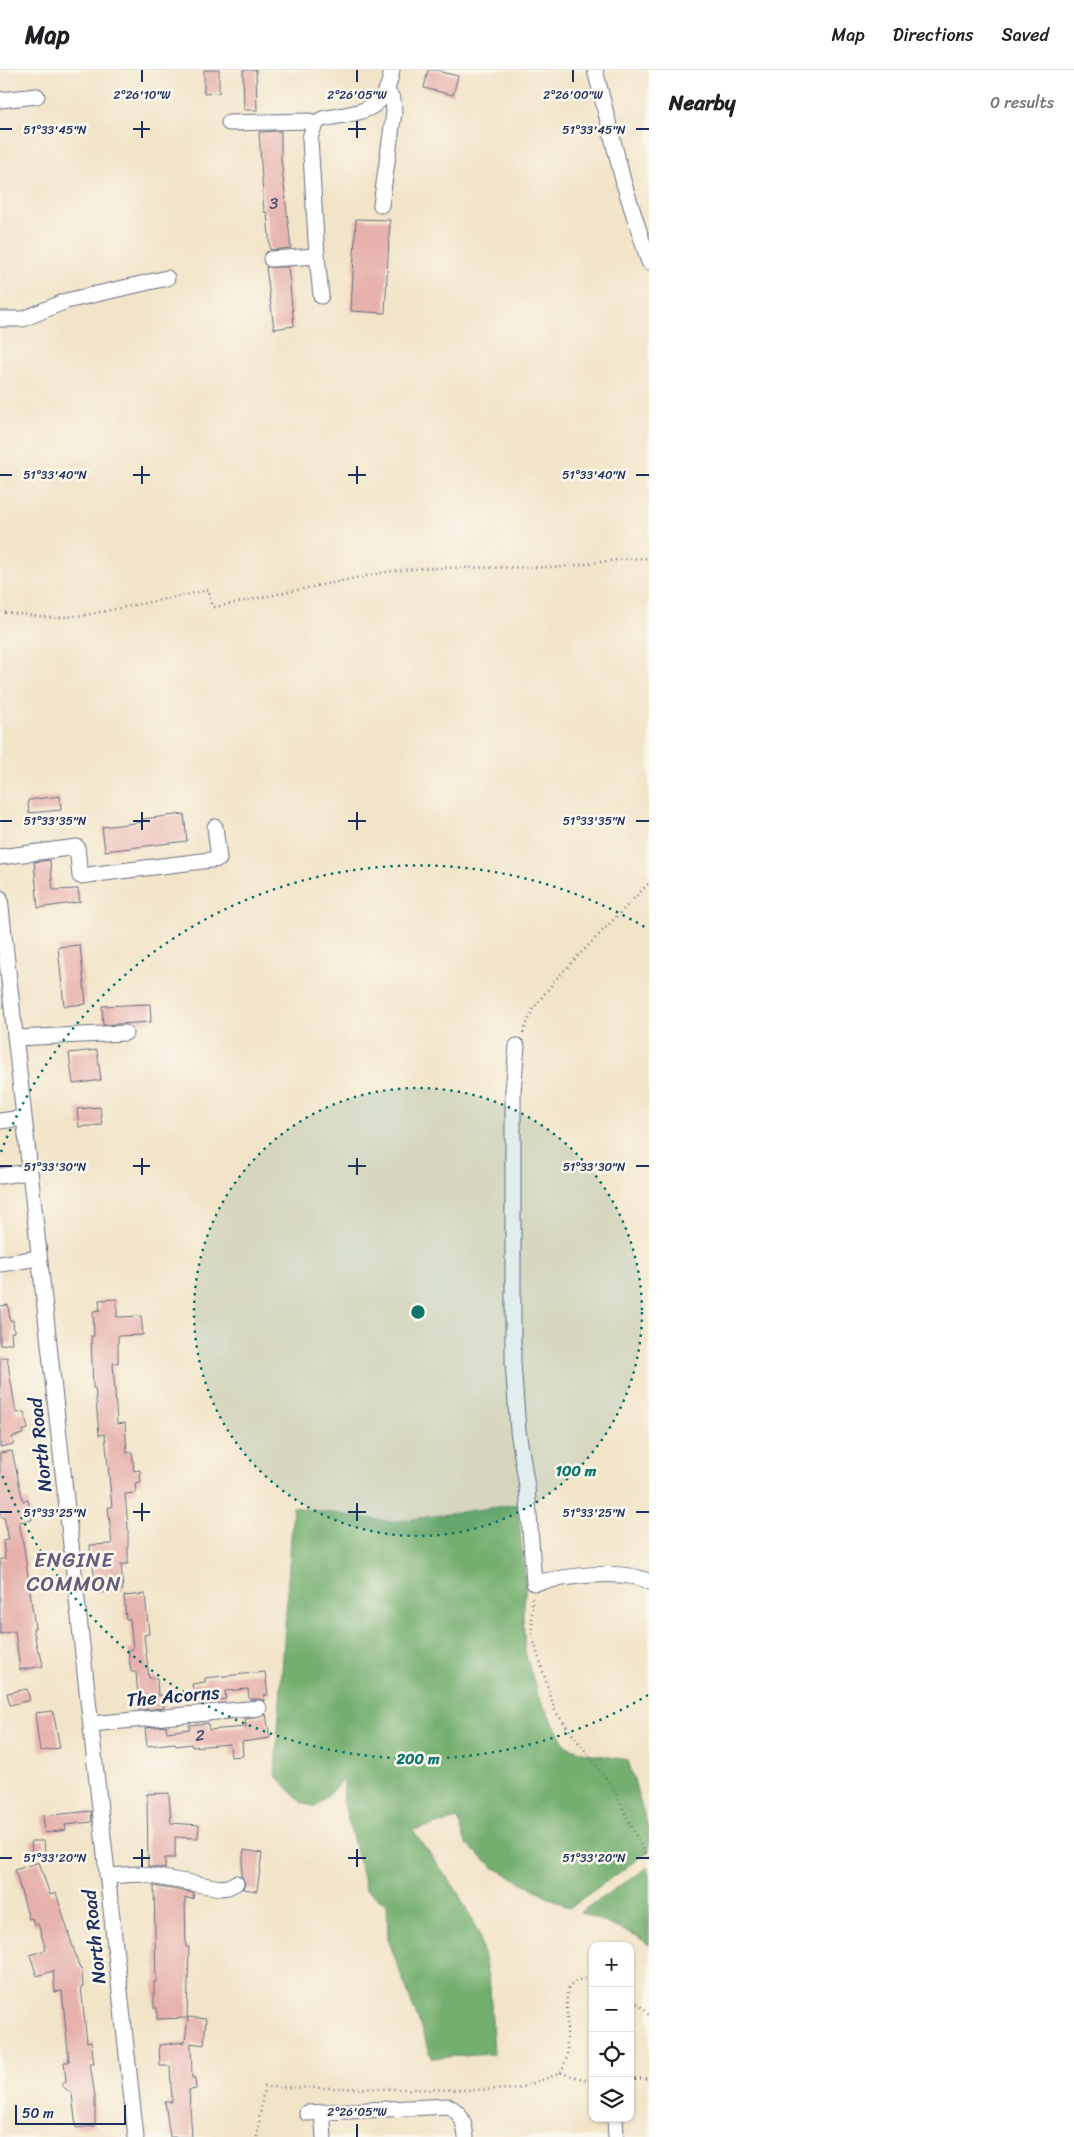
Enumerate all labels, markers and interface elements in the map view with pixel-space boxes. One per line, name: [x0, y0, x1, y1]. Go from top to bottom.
text: Map: [25, 14, 69, 56]
text: Map: [832, 19, 865, 51]
text: Directions: [893, 19, 974, 51]
text: Saved: [1002, 19, 1049, 51]
text: 2°26'10"W: [113, 84, 171, 106]
text: 2°26'05"W: [327, 84, 387, 106]
text: 2°26'00"W: [543, 84, 604, 106]
text: Nearby: [669, 84, 735, 122]
text: 0 results: [990, 88, 1054, 117]
text: 51°33'45"N: [23, 119, 87, 141]
text: 51°33'45"N: [562, 119, 626, 141]
house number: 3: [270, 189, 279, 218]
text: 51°33'40"N: [23, 464, 88, 486]
text: 51°33'40"N: [562, 464, 627, 486]
text: 51°33'35"N: [24, 810, 87, 832]
text: 51°33'35"N: [563, 810, 626, 832]
text: 51°33'30"N: [24, 1156, 87, 1178]
text: 51°33'30"N: [563, 1156, 626, 1178]
centre of rings: [409, 1303, 427, 1321]
street label: North Road: [18, 1394, 61, 1494]
text: 100 m: [556, 1458, 597, 1484]
text: 51°33'25"N: [24, 1502, 87, 1524]
text: 51°33'25"N: [563, 1502, 626, 1524]
district label: ENGINE COMMON: [26, 1541, 122, 1603]
street label: The Acorns: [125, 1675, 221, 1717]
house number: 2: [195, 1721, 205, 1750]
text: 200 m: [395, 1746, 440, 1772]
text: 51°33'20"N: [23, 1847, 87, 1869]
text: 51°33'20"N: [562, 1847, 626, 1869]
street label: North Road: [72, 1886, 115, 1986]
map controls: [589, 1942, 634, 2122]
button: +: [589, 1942, 634, 1987]
button: −: [589, 1987, 634, 2032]
button: locate: [589, 2032, 634, 2077]
button: layers: [589, 2077, 634, 2122]
text: 50 m: [22, 2101, 54, 2126]
text: 2°26'05"W: [327, 2101, 387, 2123]
scale bar: [15, 2102, 126, 2125]

